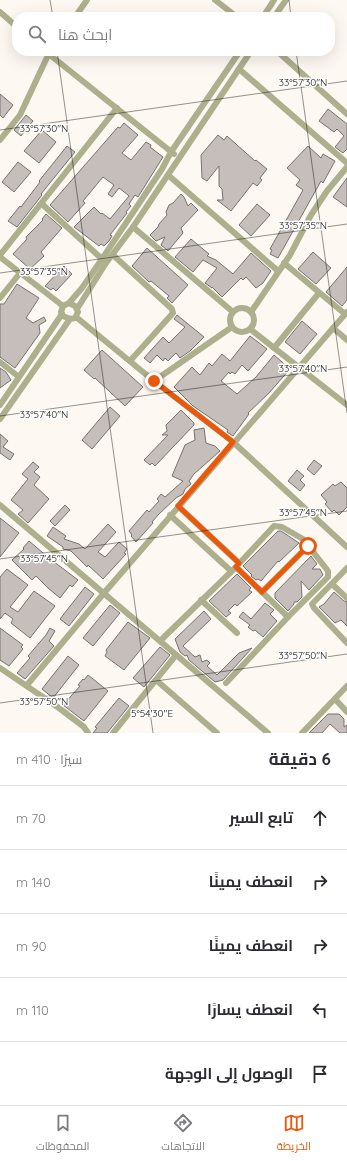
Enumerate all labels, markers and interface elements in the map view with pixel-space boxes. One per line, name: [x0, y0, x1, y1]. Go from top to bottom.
search box: [12, 12, 335, 56]
icon: search: [26, 23, 48, 45]
text: ابحث هنا: [58, 25, 112, 44]
text: 33°57'30"N: [279, 76, 327, 89]
text: 33°57'30"N: [20, 122, 68, 135]
text: 33°57'35"N: [279, 219, 327, 232]
text: 33°57'35"N: [20, 265, 68, 278]
text: 33°57'40"N: [279, 362, 327, 375]
route end: [145, 372, 163, 390]
text: 33°57'40"N: [20, 408, 68, 421]
text: 33°57'45"N: [279, 506, 327, 519]
route start: [299, 537, 317, 555]
text: 33°57'45"N: [20, 552, 68, 565]
text: 33°57'50"N: [279, 649, 327, 662]
text: 33°57'50"N: [20, 695, 68, 708]
text: 5°54'30"E: [131, 707, 173, 720]
text: 6 دقيقة: [269, 748, 331, 769]
text: سيرًا · 410 m: [16, 751, 82, 767]
icon: ahead: [309, 807, 331, 829]
text: تابع السير: [229, 808, 293, 827]
text: 70 m: [16, 810, 46, 826]
icon: right: [309, 871, 331, 893]
text: انعطف يمينًا: [209, 872, 293, 891]
text: 140 m: [16, 874, 51, 890]
icon: right: [309, 935, 331, 957]
text: انعطف يمينًا: [209, 936, 293, 955]
text: 90 m: [16, 938, 46, 954]
icon: left: [309, 999, 331, 1021]
text: انعطف يسارًا: [207, 1000, 293, 1019]
text: 110 m: [16, 1002, 49, 1018]
icon: arrive: [309, 1063, 331, 1085]
text: الوصول إلى الوجهة: [165, 1064, 293, 1083]
tab: المحفوظات: [36, 1112, 89, 1156]
tab: الاتجاهات: [161, 1112, 205, 1156]
tab: الخريطة: [277, 1112, 311, 1156]

